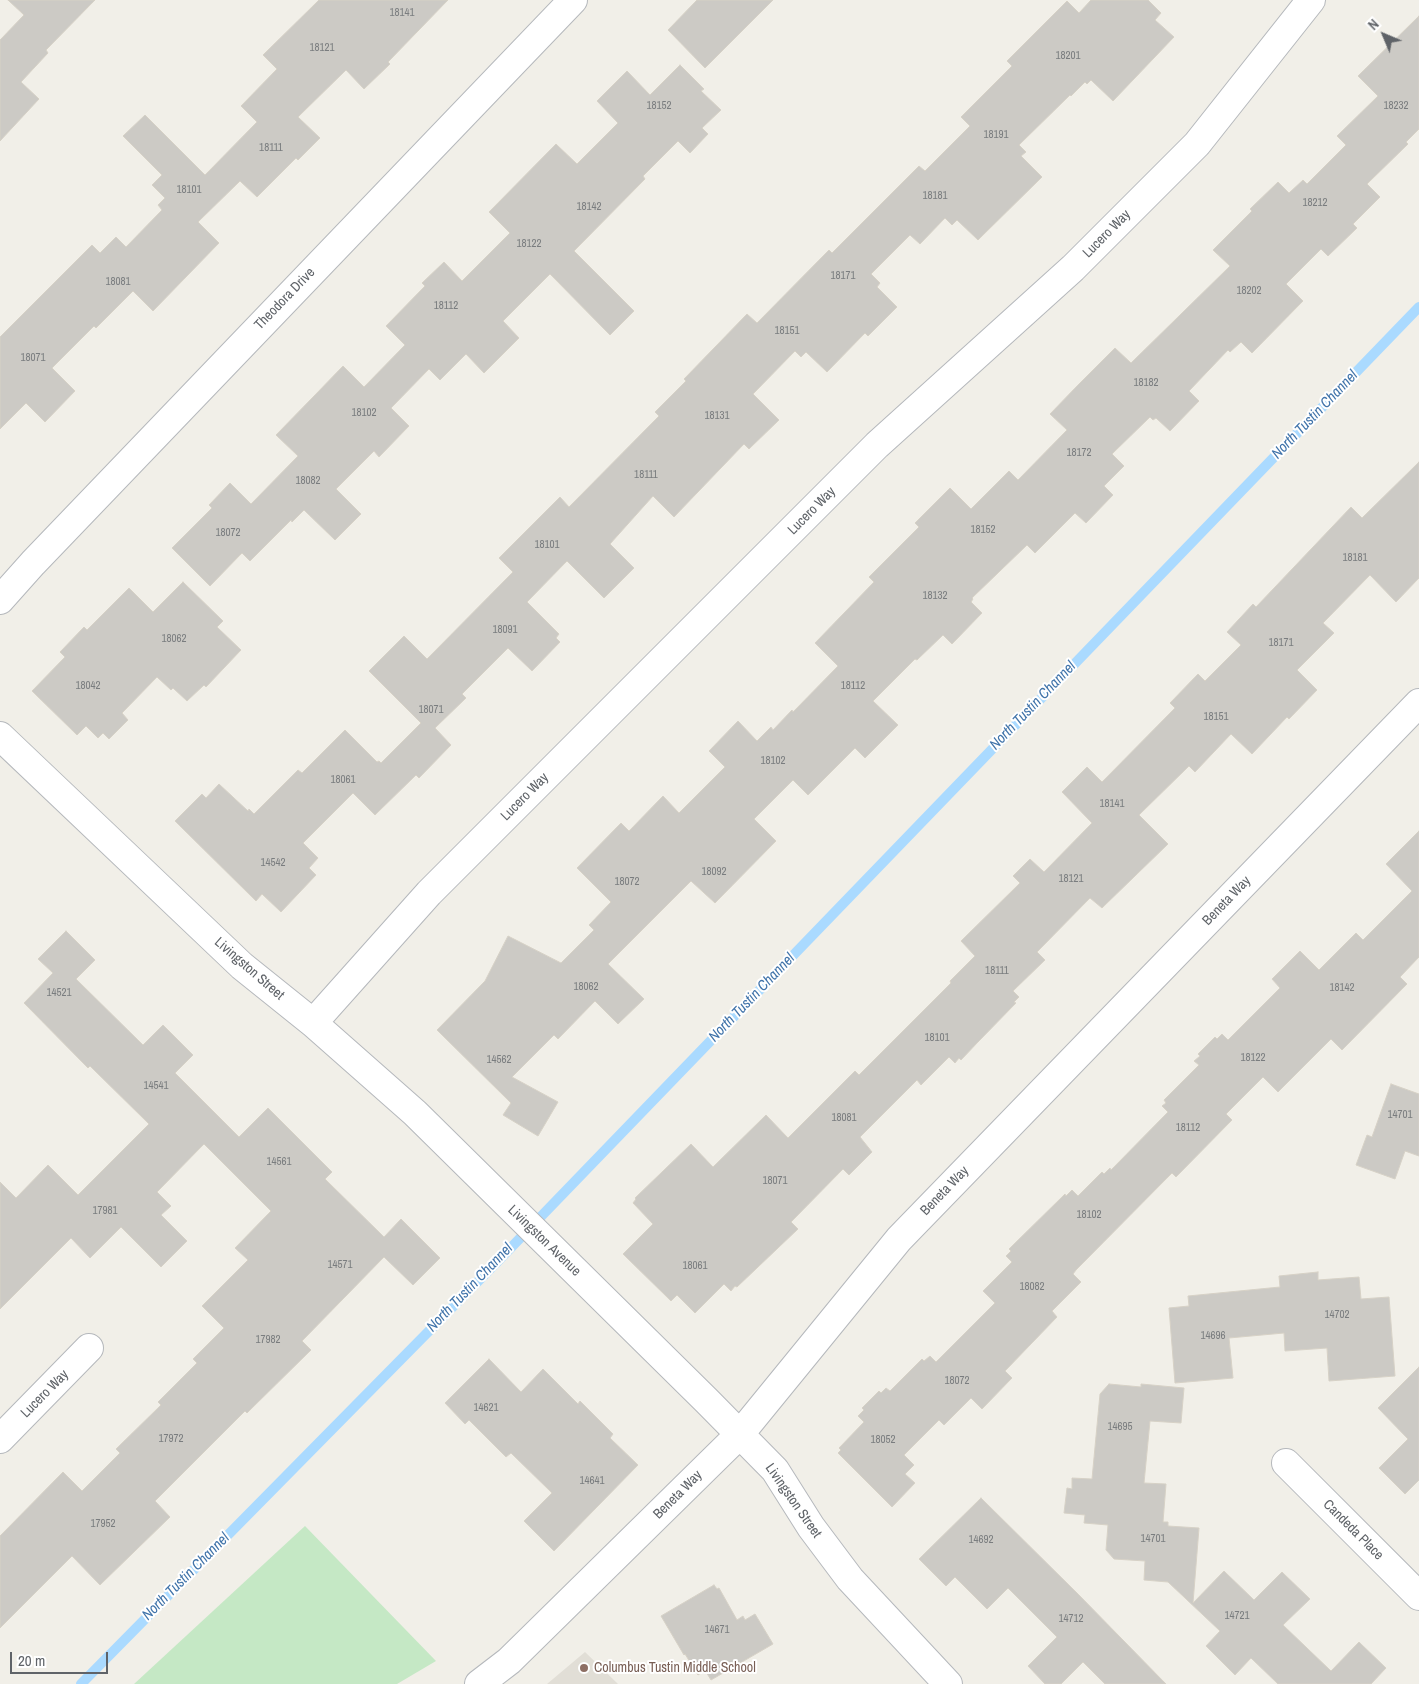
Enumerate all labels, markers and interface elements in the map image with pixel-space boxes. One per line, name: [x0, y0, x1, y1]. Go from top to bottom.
house number: 18141: [389, 6, 415, 20]
north arrow: [1359, 10, 1409, 60]
text: N: [1364, 15, 1383, 34]
house number: 18121: [309, 41, 335, 55]
house number: 18201: [1055, 49, 1081, 63]
house number: 18152: [646, 99, 672, 113]
house number: 18232: [1383, 99, 1409, 113]
house number: 18191: [983, 128, 1009, 142]
house number: 18111: [259, 141, 283, 155]
house number: 18101: [176, 183, 202, 197]
house number: 18181: [922, 189, 948, 203]
house number: 18212: [1302, 196, 1328, 210]
house number: 18142: [576, 200, 602, 214]
street label: Lucero Way: [1080, 207, 1134, 261]
house number: 18122: [516, 237, 542, 251]
street label: Theodora Drive: [251, 264, 319, 334]
house number: 18171: [830, 269, 856, 283]
house number: 18081: [105, 275, 131, 289]
house number: 18202: [1236, 284, 1262, 298]
house number: 18112: [434, 299, 458, 313]
house number: 18151: [774, 324, 800, 338]
house number: 18071: [20, 351, 46, 365]
water label: North Tustin Channel: [1268, 367, 1362, 463]
house number: 18182: [1133, 376, 1159, 390]
house number: 18102: [351, 406, 377, 420]
house number: 18131: [704, 409, 730, 423]
house number: 18172: [1066, 446, 1092, 460]
house number: 18111: [634, 468, 658, 482]
house number: 18082: [295, 474, 321, 488]
street label: Lucero Way: [785, 484, 839, 538]
house number: 18152: [970, 523, 996, 537]
house number: 18072: [215, 526, 241, 540]
house number: 18101: [534, 538, 560, 552]
house number: 18181: [1342, 551, 1368, 565]
house number: 18132: [922, 589, 948, 603]
house number: 18091: [492, 623, 518, 637]
house number: 18062: [161, 632, 187, 646]
house number: 18171: [1268, 636, 1294, 650]
water label: North Tustin Channel: [986, 658, 1080, 754]
house number: 18042: [75, 679, 101, 693]
house number: 18112: [841, 679, 865, 693]
house number: 18071: [418, 703, 444, 717]
house number: 18151: [1203, 710, 1229, 724]
house number: 18102: [760, 754, 786, 768]
street label: Lucero Way: [498, 770, 552, 824]
house number: 18061: [330, 773, 356, 787]
house number: 18141: [1099, 797, 1125, 811]
house number: 14542: [260, 856, 286, 870]
house number: 18092: [701, 865, 727, 879]
house number: 18121: [1058, 872, 1084, 886]
street label: Beneta Way: [1199, 873, 1255, 929]
house number: 18072: [614, 875, 640, 889]
street label: Livingston Street: [211, 934, 287, 1004]
water label: North Tustin Channel: [705, 950, 799, 1046]
house number: 18111: [985, 964, 1009, 978]
house number: 18062: [573, 980, 599, 994]
house number: 18142: [1329, 981, 1355, 995]
house number: 14521: [46, 986, 72, 1000]
house number: 18101: [924, 1031, 950, 1045]
house number: 18122: [1240, 1051, 1266, 1065]
house number: 14562: [486, 1053, 512, 1067]
house number: 14541: [143, 1079, 169, 1093]
house number: 14701: [1387, 1108, 1413, 1122]
house number: 18081: [831, 1111, 857, 1125]
house number: 18112: [1176, 1121, 1200, 1135]
house number: 14561: [266, 1155, 292, 1169]
street label: Beneta Way: [917, 1163, 973, 1219]
house number: 18071: [762, 1174, 788, 1188]
street label: Livingston Avenue: [504, 1202, 584, 1280]
house number: 17981: [92, 1204, 118, 1218]
house number: 18102: [1076, 1208, 1102, 1222]
water label: North Tustin Channel: [423, 1240, 517, 1336]
house number: 14571: [327, 1258, 353, 1272]
house number: 18061: [682, 1259, 708, 1273]
house number: 18082: [1019, 1280, 1045, 1294]
house number: 14702: [1324, 1308, 1350, 1322]
house number: 14696: [1200, 1329, 1226, 1343]
house number: 17982: [255, 1333, 281, 1347]
street label: Lucero Way: [18, 1367, 72, 1421]
house number: 18072: [944, 1374, 970, 1388]
house number: 14621: [473, 1401, 499, 1415]
house number: 14695: [1107, 1420, 1133, 1434]
house number: 17972: [158, 1432, 184, 1446]
house number: 18052: [870, 1433, 896, 1447]
street label: Livingston Street: [761, 1461, 825, 1541]
street label: Beneta Way: [650, 1467, 706, 1523]
house number: 14641: [579, 1474, 605, 1488]
street label: Candeda Place: [1319, 1496, 1387, 1564]
house number: 17952: [90, 1517, 116, 1531]
water label: North Tustin Channel: [139, 1530, 233, 1624]
house number: 14701: [1140, 1532, 1166, 1546]
house number: 14692: [968, 1533, 994, 1547]
house number: 14721: [1224, 1609, 1250, 1623]
house number: 14712: [1058, 1612, 1084, 1626]
house number: 14671: [704, 1623, 730, 1637]
scale bar: [12, 1642, 110, 1674]
text: 20 m: [18, 1650, 45, 1671]
place label: Columbus Tustin Middle School: [594, 1660, 756, 1676]
marker: Columbus Tustin Middle School: [578, 1662, 590, 1674]

